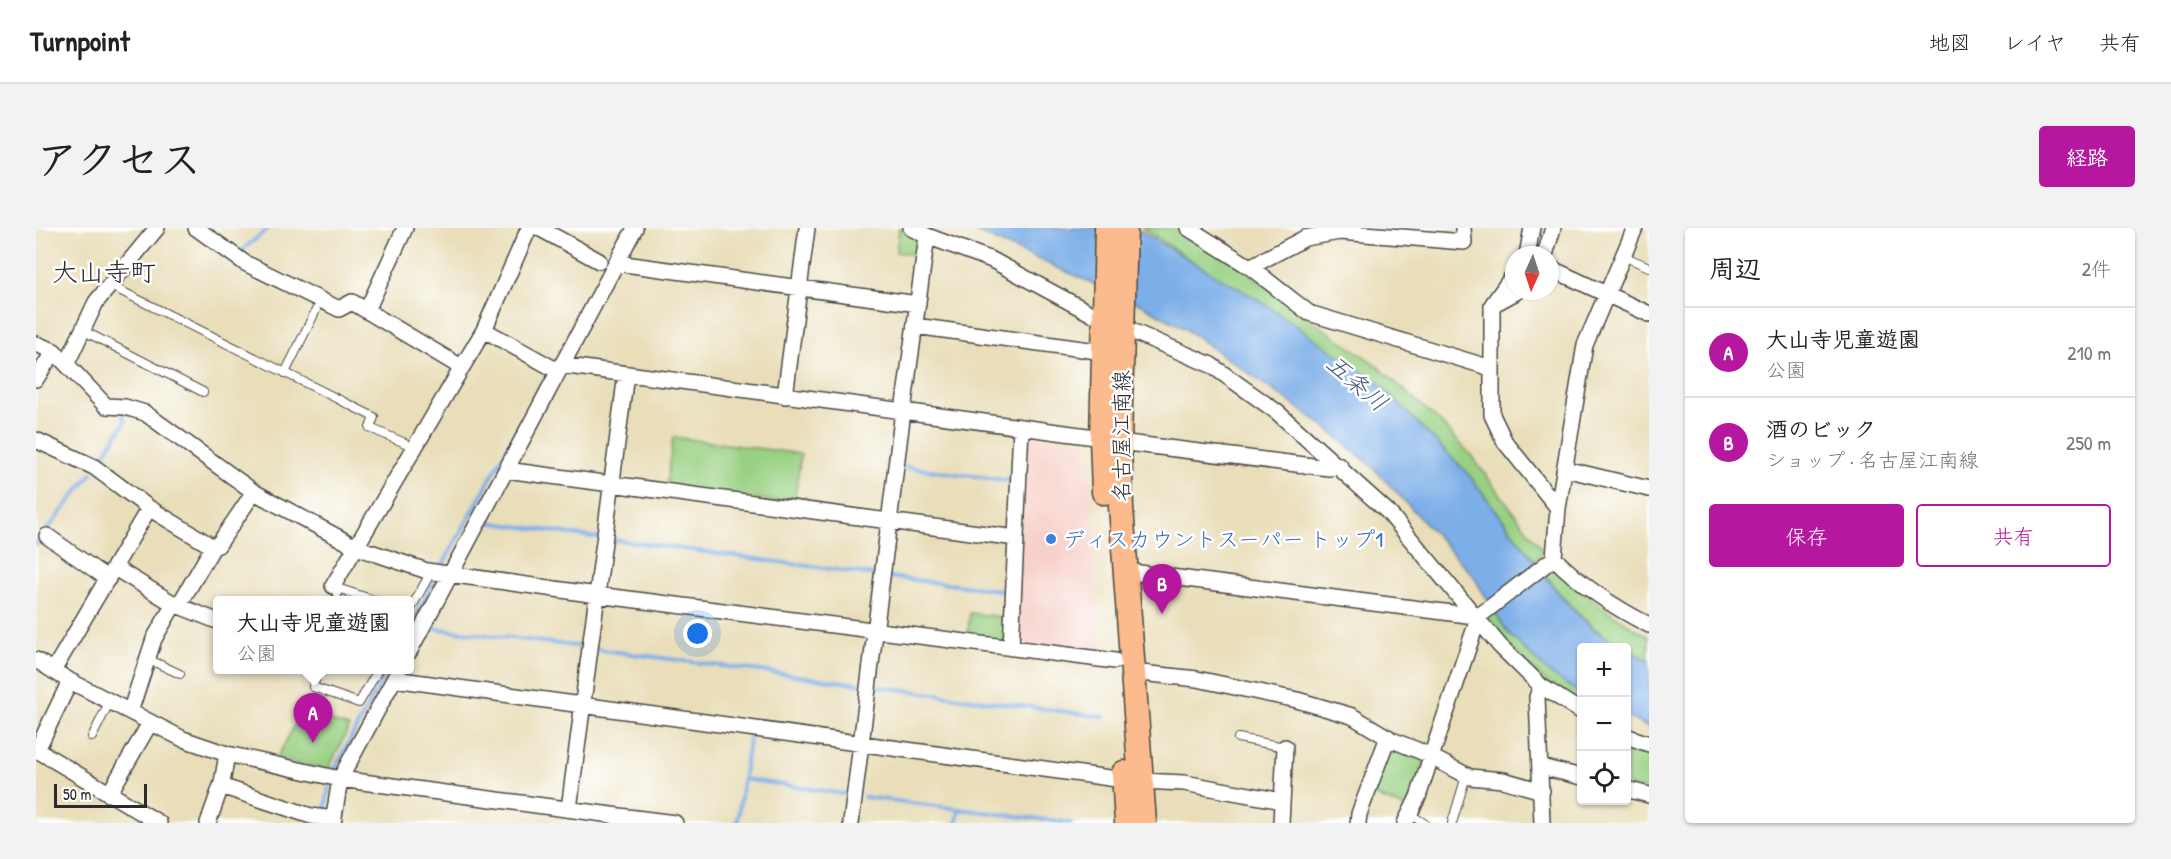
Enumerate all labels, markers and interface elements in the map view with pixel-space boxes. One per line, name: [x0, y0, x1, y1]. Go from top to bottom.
text: Turnpoint: [30, 22, 130, 60]
text: 地図: [1929, 28, 1971, 57]
text: レイヤ: [2004, 28, 2066, 57]
text: 共有: [2099, 28, 2141, 57]
button: 経路: [2039, 126, 2135, 187]
text: アクセス: [36, 130, 201, 187]
north arrow: [1505, 246, 1559, 300]
text: 周辺: [1709, 251, 1761, 286]
district label: 大山寺町: [52, 254, 156, 289]
text: 2件: [2082, 255, 2111, 282]
text: 大山寺児童遊園: [1766, 324, 1920, 354]
text: A: [1724, 339, 1733, 366]
text: 210 m: [2067, 339, 2111, 366]
water label: 五条川: [1320, 347, 1395, 418]
text: 公園: [1766, 356, 1806, 383]
street label: 名古屋江南線: [1106, 370, 1136, 502]
text: 酒のビック: [1766, 414, 1876, 444]
text: B: [1723, 429, 1734, 456]
text: 250 m: [2066, 429, 2111, 456]
text: ショップ · 名古屋江南線: [1766, 446, 1978, 473]
button: 保存: [1709, 504, 1904, 567]
button: 共有: [1916, 504, 2111, 567]
place label: ディスカウントスーパー トップ1: [1063, 524, 1383, 554]
marker: ディスカウントスーパー トップ1: [1044, 532, 1058, 546]
pin: B: [1142, 564, 1182, 614]
popup: [213, 596, 414, 674]
text: 大山寺児童遊園: [236, 607, 391, 637]
your location: [683, 619, 712, 648]
text: 公園: [236, 639, 276, 666]
map controls: [1577, 643, 1631, 805]
button: +: [1577, 643, 1631, 697]
pin: A: [294, 694, 332, 743]
button: −: [1577, 697, 1631, 751]
button: locate: [1577, 751, 1631, 805]
scale bar: [54, 781, 147, 808]
text: 50 m: [63, 783, 92, 805]

